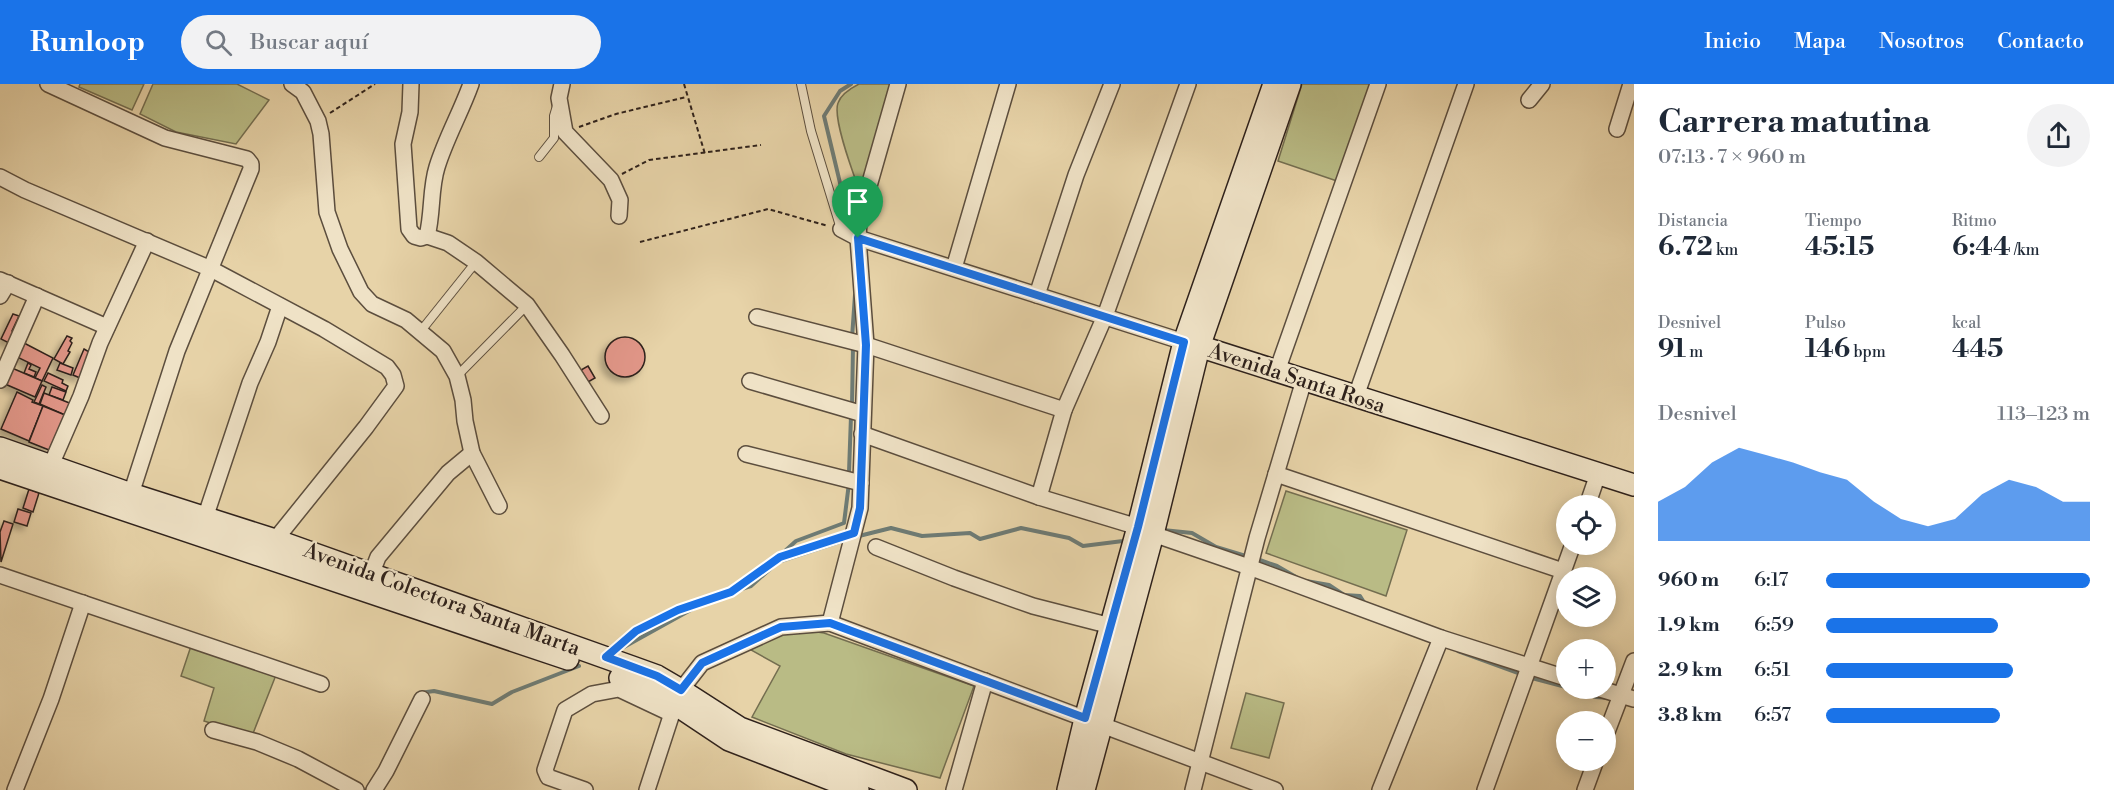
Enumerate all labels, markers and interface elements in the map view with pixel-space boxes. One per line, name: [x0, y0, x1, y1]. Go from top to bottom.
search box: [181, 15, 601, 69]
text: Runloop: [30, 25, 145, 60]
icon: search: [202, 26, 235, 59]
text: Buscar aquí: [250, 29, 369, 56]
text: Inicio: [1704, 29, 1761, 55]
text: Mapa: [1794, 29, 1846, 55]
text: Nosotros: [1879, 29, 1964, 55]
text: Contacto: [1997, 29, 2084, 55]
text: Carrera matutina: [1658, 102, 1930, 143]
button: share: [2027, 104, 2090, 167]
text: 07:13 · 7 × 960 m: [1658, 145, 1806, 170]
pin: [832, 176, 883, 238]
icon: arrive: [841, 185, 874, 218]
text: Distancia: [1658, 211, 1728, 231]
text: Tiempo: [1805, 211, 1862, 231]
text: Ritmo: [1952, 211, 1997, 231]
text: 6.72: [1658, 231, 1713, 263]
text: 45:15: [1805, 231, 1874, 263]
text: 6:44: [1952, 231, 2011, 263]
text: km: [1713, 240, 1738, 260]
text: /km: [2011, 240, 2039, 260]
text: Desnivel: [1658, 313, 1721, 333]
text: Pulso: [1805, 313, 1846, 333]
text: kcal: [1952, 313, 1981, 333]
text: 91: [1658, 333, 1686, 365]
text: 146: [1805, 333, 1850, 365]
text: 445: [1952, 333, 2003, 365]
street label: Avenida Santa Rosa: [1204, 338, 1389, 420]
text: m: [1686, 342, 1703, 362]
text: bpm: [1850, 342, 1886, 362]
text: Desnivel: [1658, 402, 1737, 427]
text: 113–123 m: [1997, 402, 2090, 427]
map controls: [1556, 495, 1616, 771]
button: locate: [1556, 495, 1616, 555]
street label: Avenida Colectora Santa Marta: [299, 537, 584, 662]
button: layers: [1556, 567, 1616, 627]
text: 960 m: [1658, 568, 1719, 593]
text: 6:17: [1754, 568, 1788, 593]
text: 1.9 km: [1658, 613, 1720, 638]
text: 6:59: [1754, 613, 1794, 638]
button: +: [1556, 639, 1616, 699]
text: 2.9 km: [1658, 658, 1722, 683]
text: 6:51: [1754, 658, 1790, 683]
text: 3.8 km: [1658, 703, 1722, 728]
text: 6:57: [1754, 703, 1791, 728]
button: −: [1556, 711, 1616, 771]

